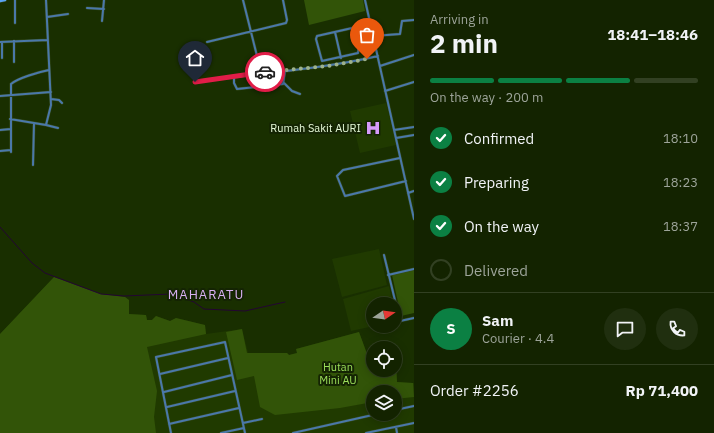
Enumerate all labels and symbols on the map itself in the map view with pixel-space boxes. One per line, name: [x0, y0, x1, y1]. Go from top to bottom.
pin: [350, 18, 384, 59]
pin: [178, 41, 212, 82]
courier: [245, 52, 285, 92]
hospital icon: Rumah Sakit AURI: [364, 119, 382, 137]
place label: Rumah Sakit AURI: [270, 121, 361, 135]
district label: MAHARATU: [168, 286, 244, 303]
north arrow: [366, 297, 402, 333]
park label: Hutan Mini AU: [319, 360, 357, 387]

